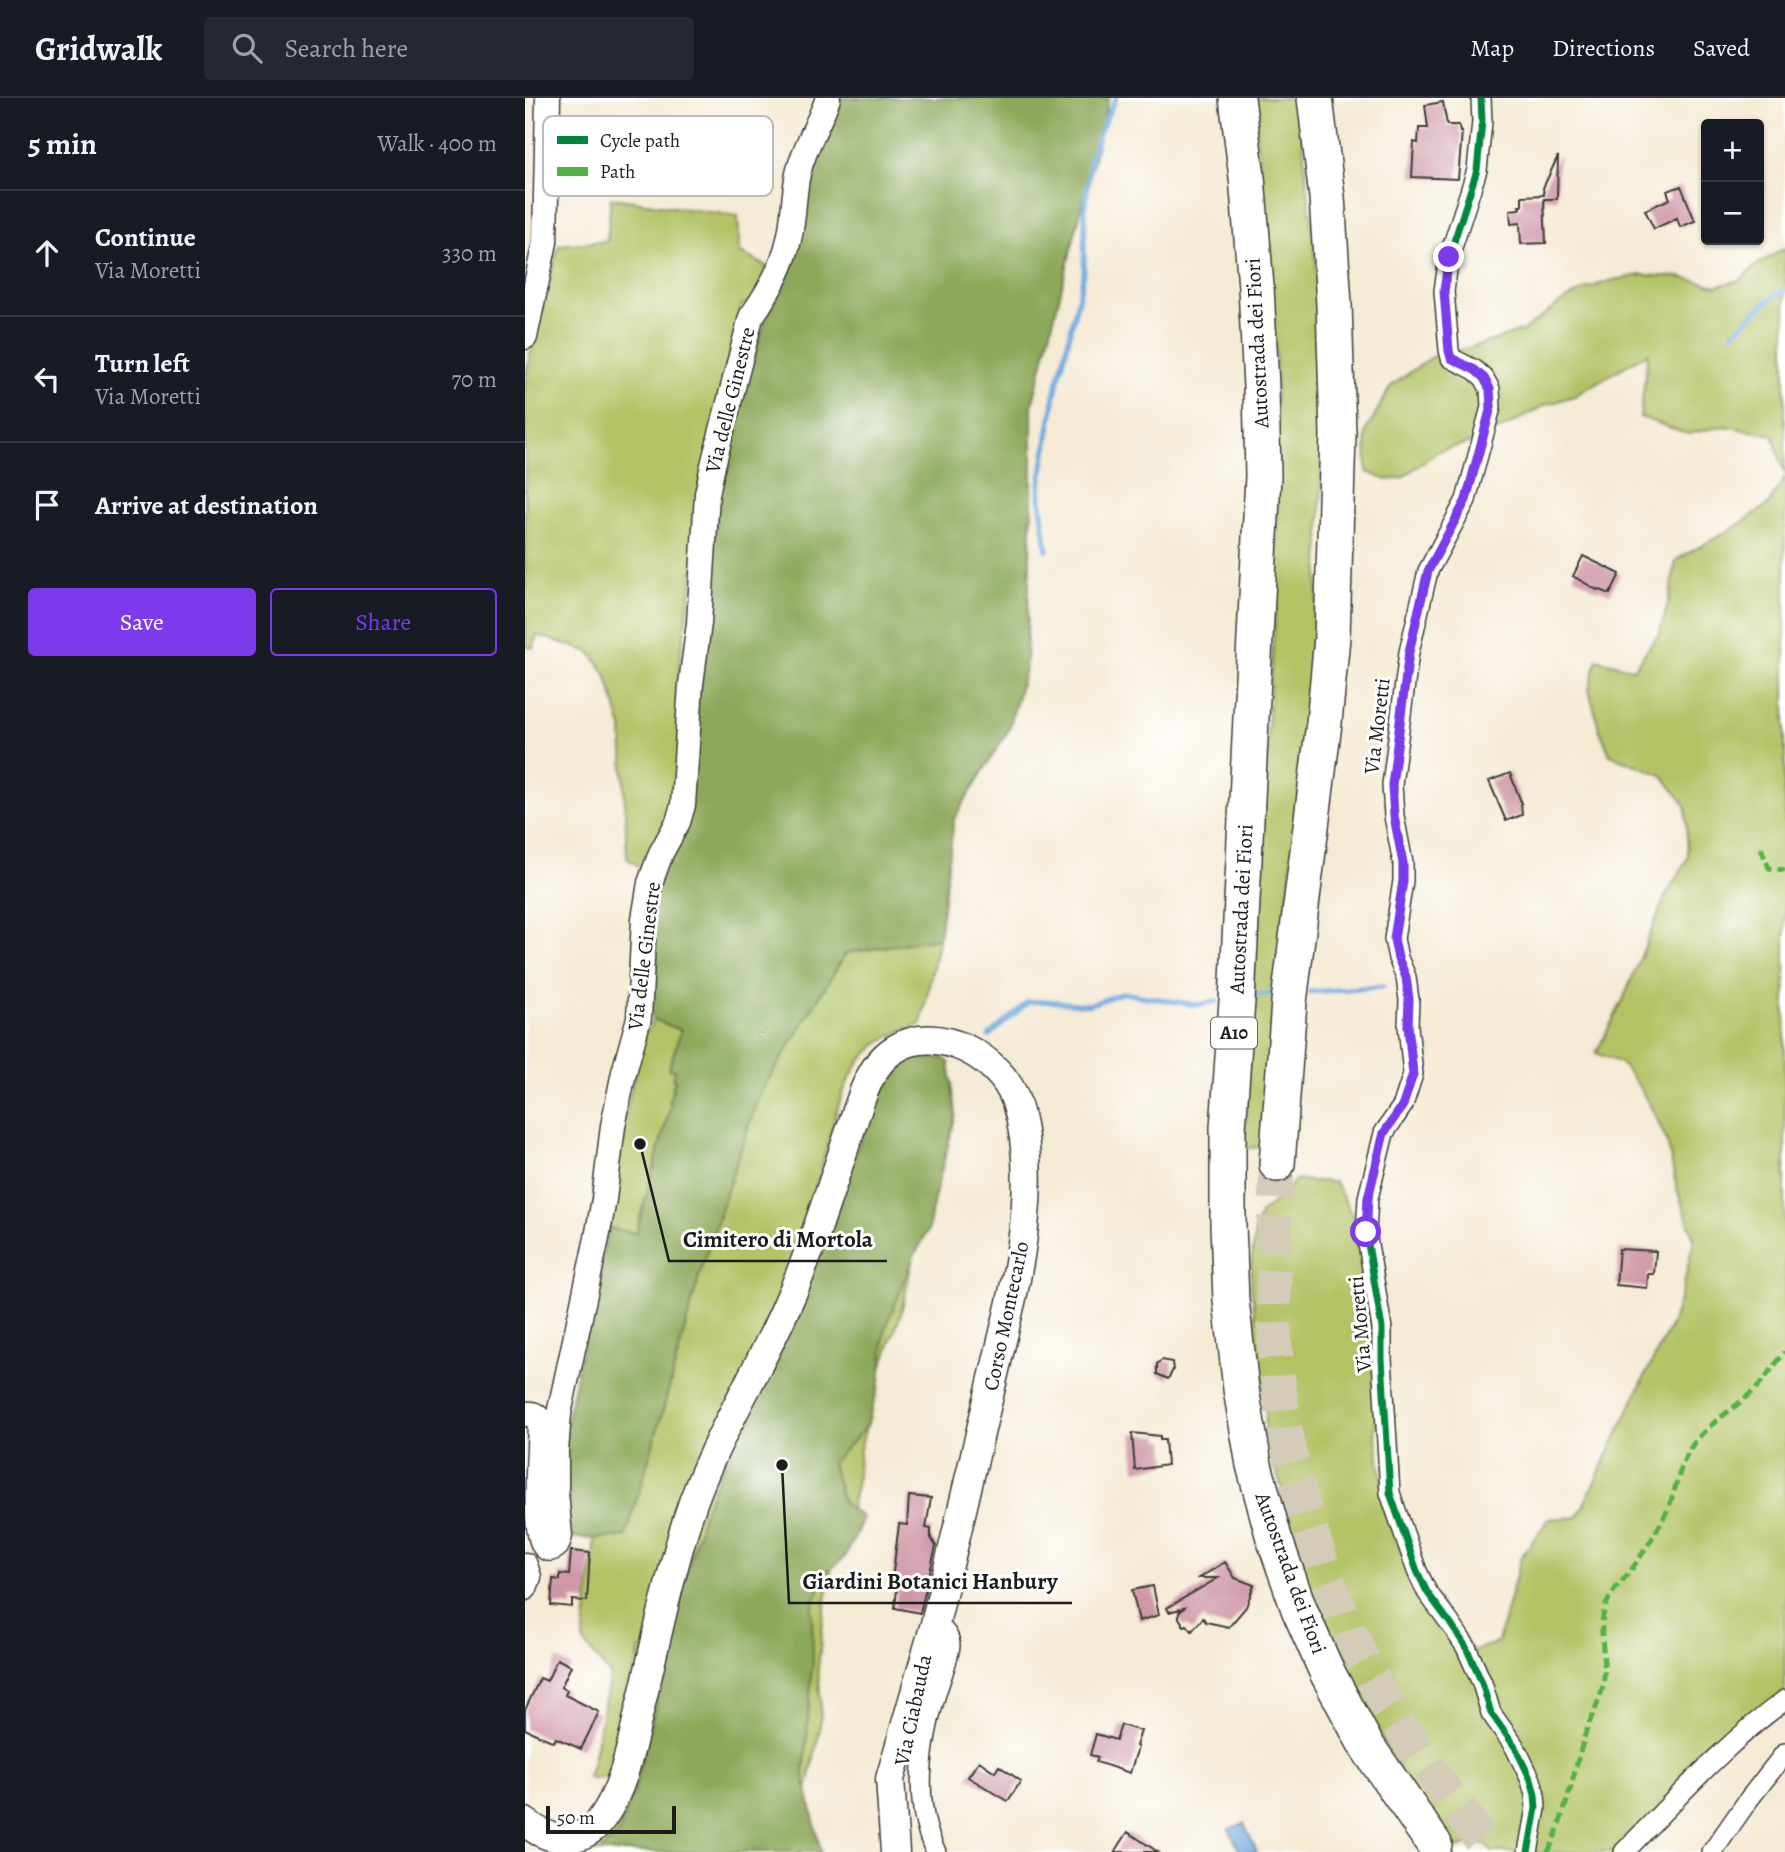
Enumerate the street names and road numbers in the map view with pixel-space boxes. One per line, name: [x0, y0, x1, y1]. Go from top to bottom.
street label: Autostrada dei Fiori: [1239, 257, 1275, 430]
street label: Via delle Ginestre: [698, 324, 762, 477]
street label: Via Moretti: [1357, 676, 1397, 777]
street label: Autostrada dei Fiori: [1223, 823, 1259, 996]
street label: Via delle Ginestre: [621, 880, 667, 1033]
road number: A10: [1211, 1018, 1257, 1049]
street label: Corso Montecarlo: [976, 1239, 1036, 1393]
street label: Via Moretti: [1342, 1275, 1378, 1374]
street label: Autostrada dei Fiori: [1248, 1487, 1333, 1658]
street label: Via Ciabauda: [887, 1652, 939, 1769]

